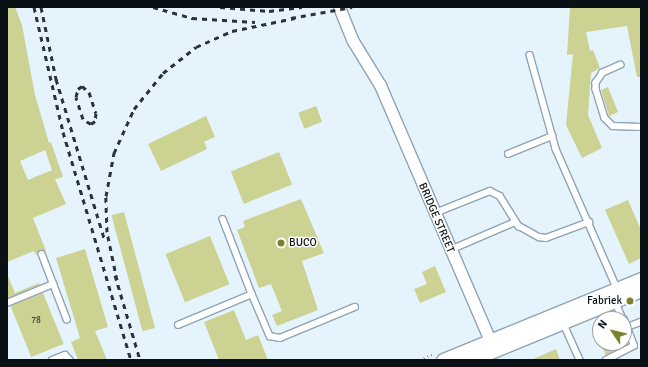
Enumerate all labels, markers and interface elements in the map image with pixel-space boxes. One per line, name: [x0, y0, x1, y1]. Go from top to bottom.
street label: BRIDGE STREET: [415, 181, 457, 255]
place label: BUCO: [289, 236, 317, 250]
marker: BUCO: [276, 238, 286, 248]
place label: Fabriek: [587, 294, 622, 308]
marker: Fabriek: [625, 296, 635, 306]
north arrow: [592, 311, 632, 351]
house number: 78: [31, 316, 41, 326]
text: N: [595, 318, 610, 331]

